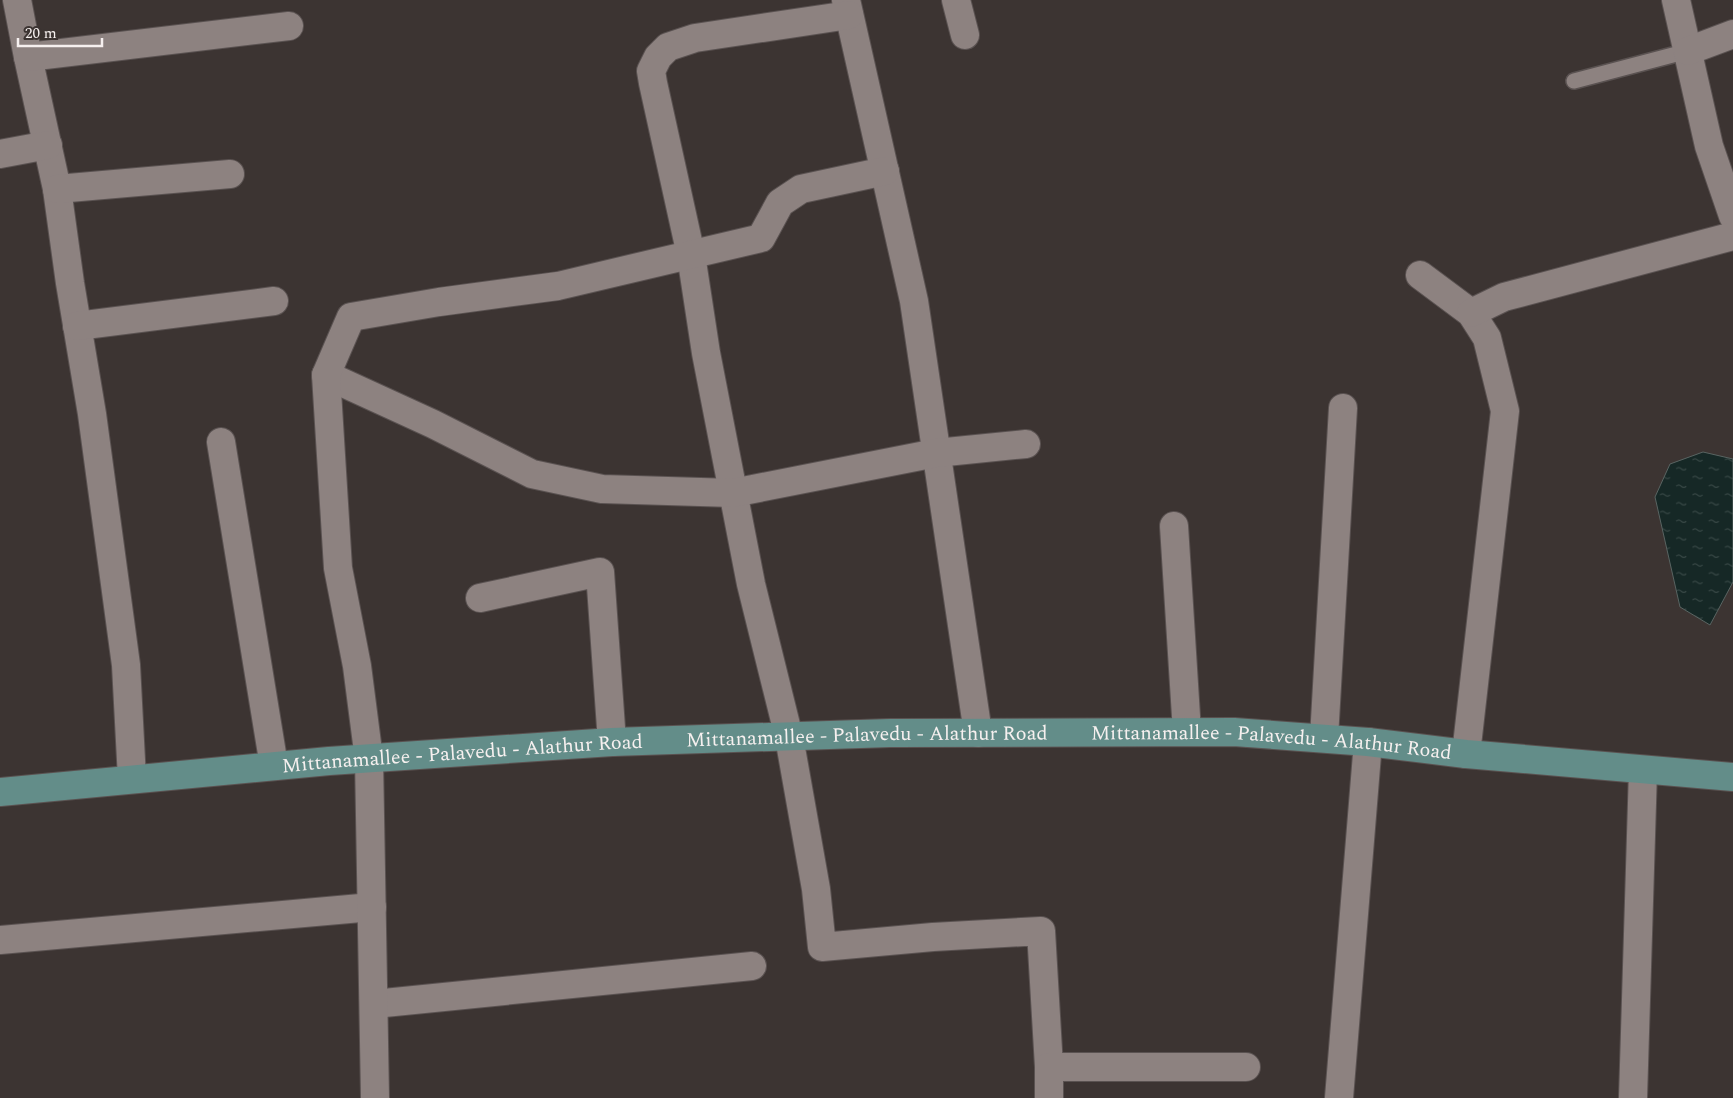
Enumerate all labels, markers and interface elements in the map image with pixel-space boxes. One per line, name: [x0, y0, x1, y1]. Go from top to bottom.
scale bar: [18, 15, 101, 47]
text: 20 m: [25, 22, 57, 45]
street label: Mittanamallee - Palavedu - Alathur Road: [1091, 718, 1453, 768]
street label: Mittanamallee - Palavedu - Alathur Road: [686, 719, 1048, 756]
street label: Mittanamallee - Palavedu - Alathur Road: [281, 727, 643, 781]

